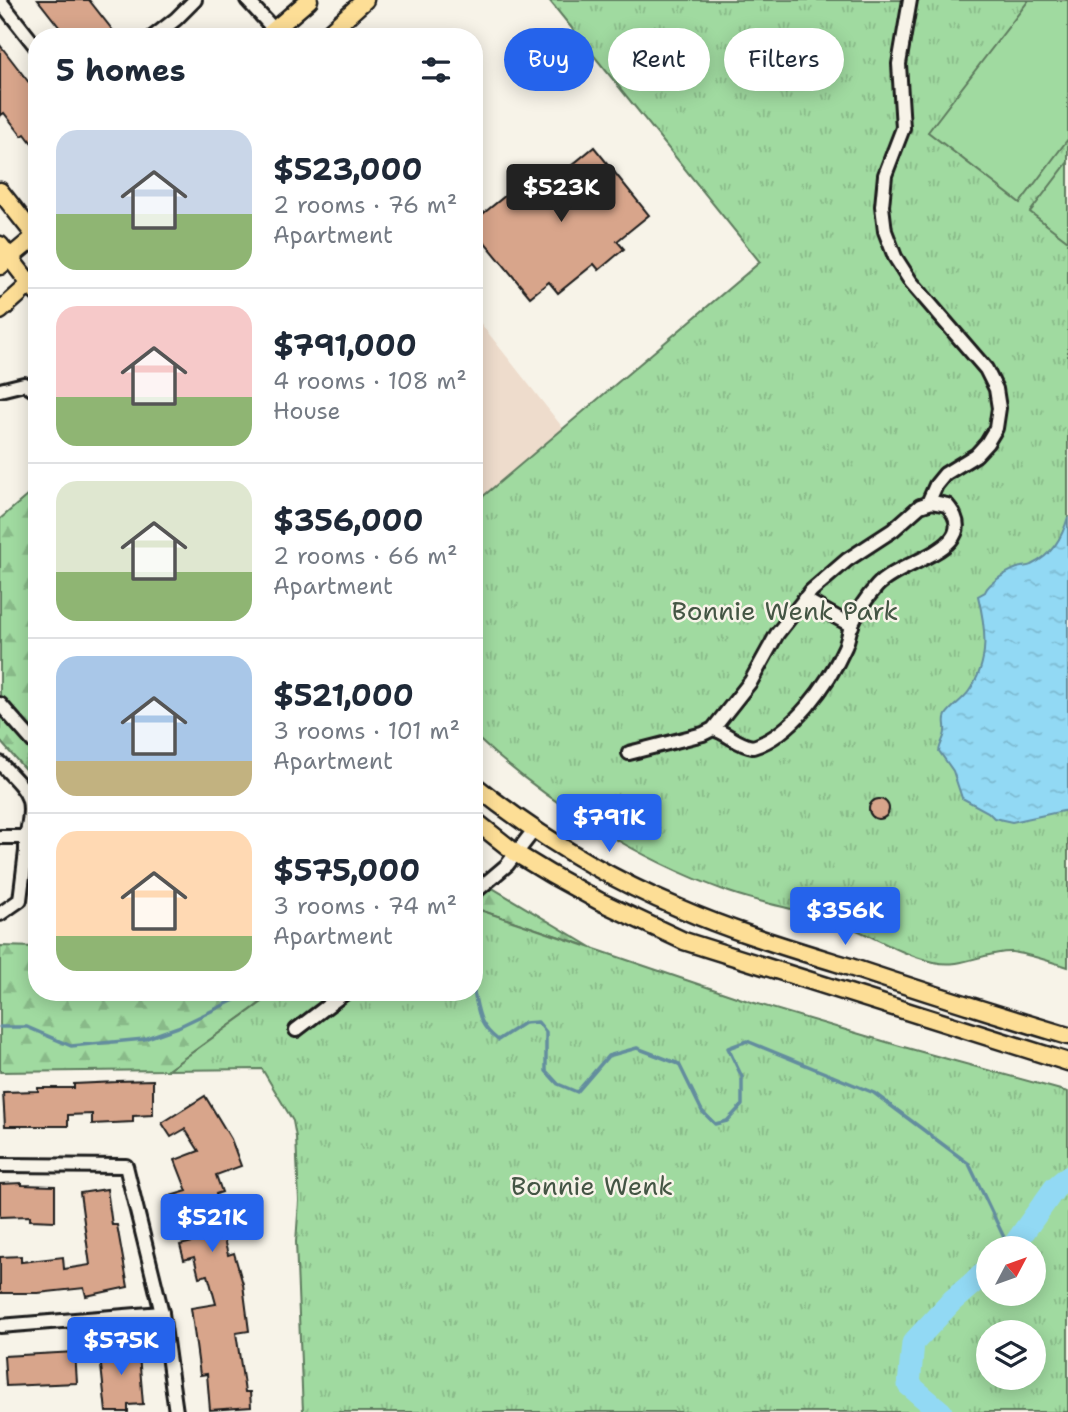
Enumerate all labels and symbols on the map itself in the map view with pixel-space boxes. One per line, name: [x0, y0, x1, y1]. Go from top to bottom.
pin: $523K: [512, 164, 610, 224]
park label: Bonnie Wenk Park: [672, 593, 898, 628]
pin: $791K: [560, 794, 658, 854]
pin: $356K: [796, 888, 894, 947]
park label: Bonnie Wenk: [511, 1168, 673, 1203]
pin: $521K: [163, 1194, 261, 1254]
north arrow: [976, 1236, 1046, 1306]
pin: $575K: [72, 1318, 170, 1377]

